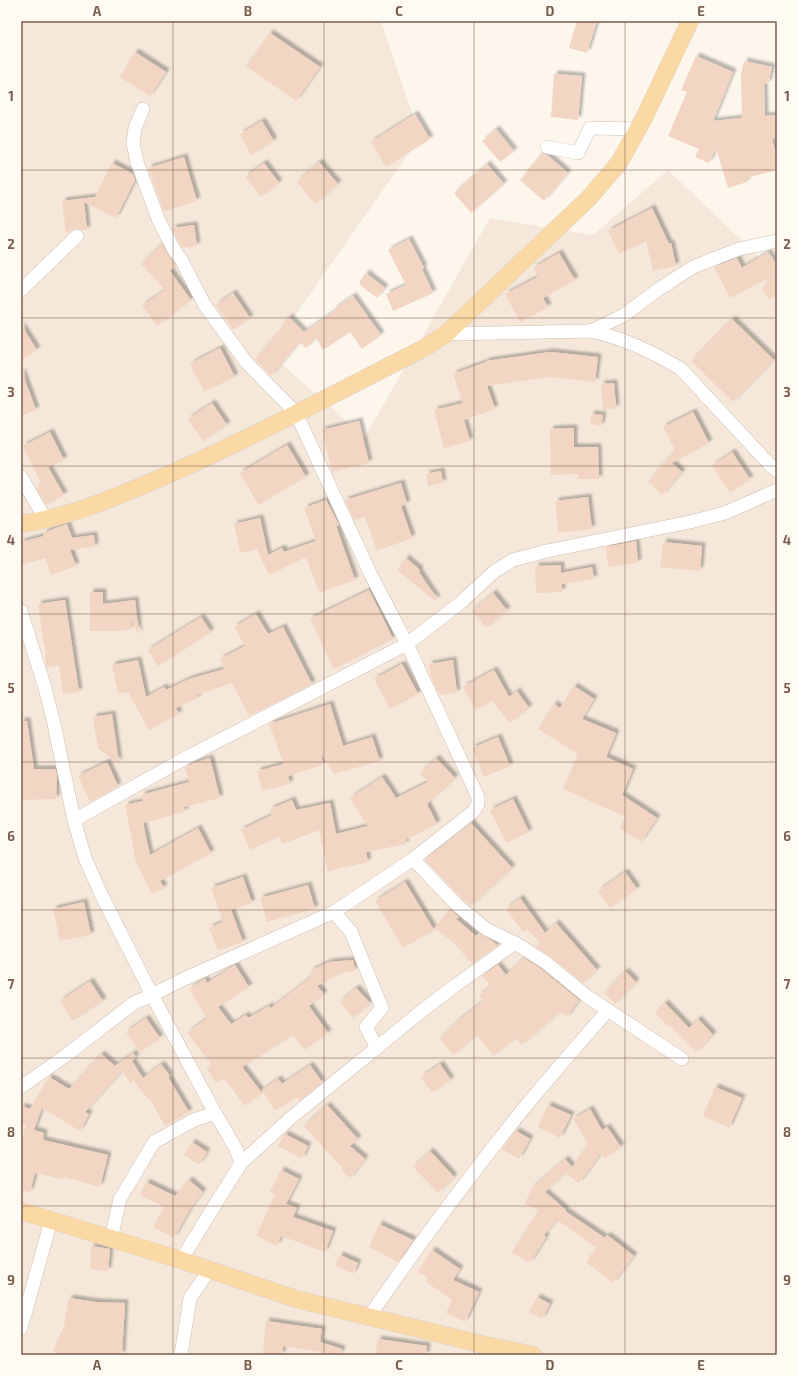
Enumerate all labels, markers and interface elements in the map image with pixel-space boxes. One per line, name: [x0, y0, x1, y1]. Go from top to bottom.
text: A: [93, 3, 102, 19]
text: B: [244, 3, 252, 19]
text: C: [395, 3, 403, 19]
text: D: [546, 3, 555, 19]
text: E: [697, 3, 705, 19]
text: 1: [8, 88, 14, 104]
text: 1: [784, 88, 790, 104]
text: 2: [7, 236, 15, 252]
text: 2: [783, 236, 791, 252]
text: 3: [7, 384, 15, 400]
text: 3: [783, 384, 791, 400]
text: 4: [7, 532, 15, 548]
text: 4: [783, 532, 791, 548]
text: 5: [7, 680, 15, 696]
text: 5: [783, 680, 791, 696]
text: 6: [7, 828, 15, 844]
text: 6: [783, 828, 791, 844]
text: 7: [8, 976, 15, 992]
text: 7: [784, 976, 791, 992]
text: 8: [7, 1124, 15, 1140]
text: 8: [783, 1124, 791, 1140]
text: 9: [7, 1272, 15, 1288]
text: 9: [783, 1272, 791, 1288]
text: A: [93, 1357, 102, 1373]
text: B: [244, 1357, 252, 1373]
text: C: [395, 1357, 403, 1373]
text: D: [546, 1357, 555, 1373]
text: E: [697, 1357, 705, 1373]

